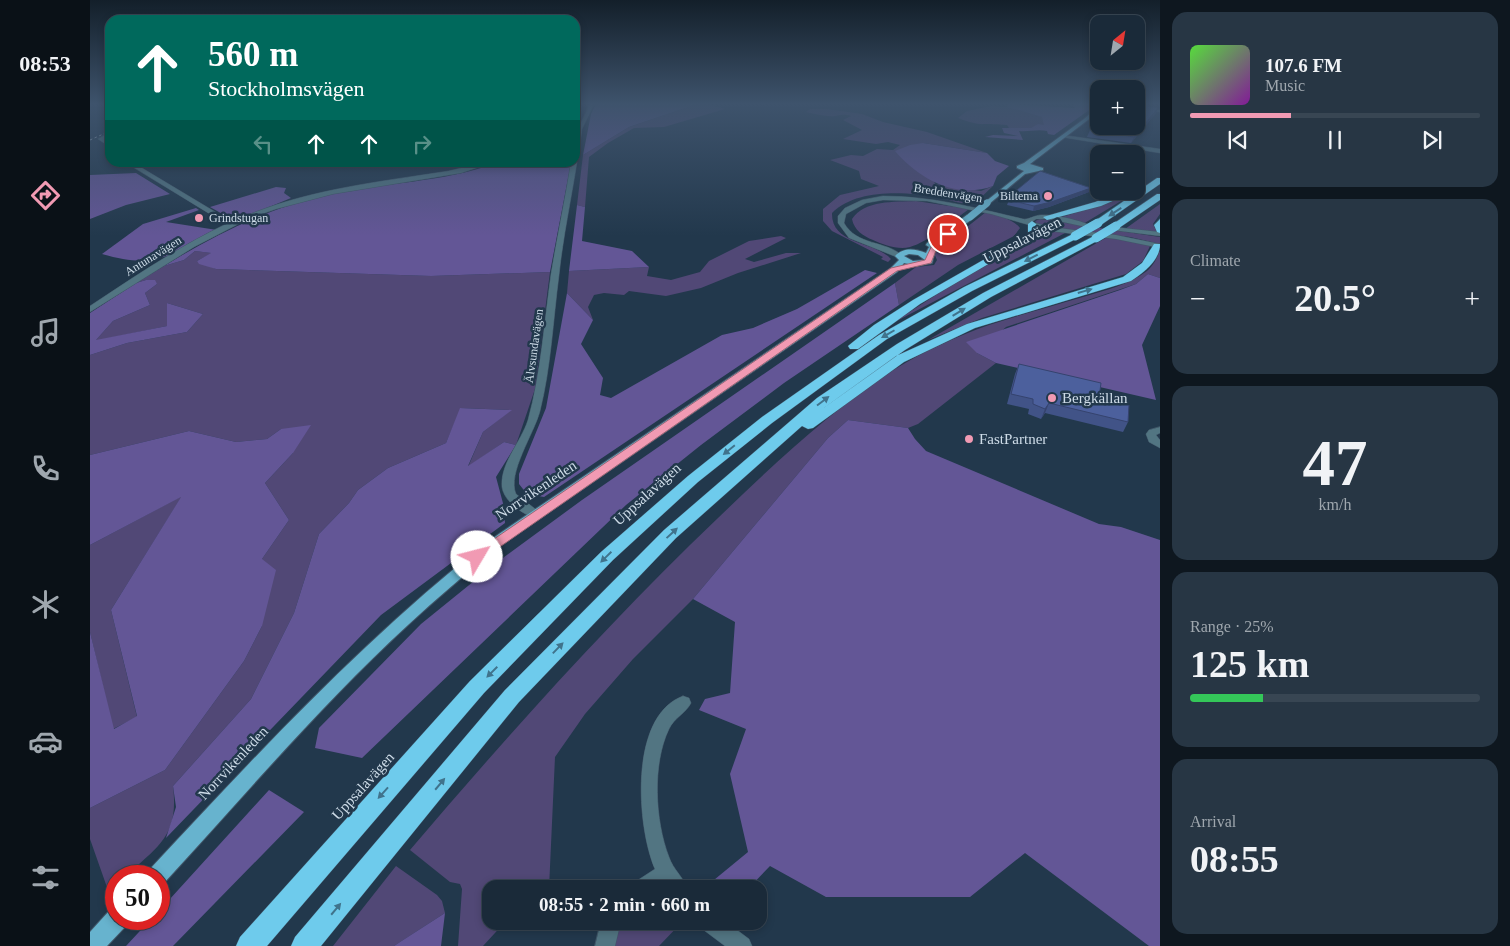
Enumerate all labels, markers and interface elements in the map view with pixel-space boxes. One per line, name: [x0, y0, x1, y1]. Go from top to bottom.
north arrow: [1090, 15, 1145, 70]
map controls: [1090, 15, 1145, 200]
icon: ahead: [125, 35, 190, 100]
text: 560 m: [208, 35, 298, 74]
text: 08:53: [19, 51, 71, 76]
text: 107.6 FM: [1265, 55, 1342, 76]
text: Stockholmsvägen: [208, 76, 364, 101]
text: Music: [1265, 77, 1305, 94]
button: +: [1090, 80, 1145, 135]
icon: previous: [1224, 126, 1252, 154]
icon: pause: [1321, 126, 1349, 154]
icon: next: [1418, 126, 1446, 154]
icon: left: [249, 130, 277, 158]
icon: ahead: [302, 130, 330, 158]
icon: ahead: [355, 130, 383, 158]
icon: right: [408, 130, 436, 158]
button: −: [1090, 145, 1145, 200]
icon: directions: [28, 178, 63, 213]
street label: Breddenvägen: [913, 181, 983, 205]
place label: Biltema: [1000, 189, 1039, 203]
marker: Biltema: [1042, 190, 1054, 202]
one-way arrow: [1108, 207, 1121, 216]
place label: Grindstugan: [209, 211, 268, 225]
marker: Grindstugan: [193, 212, 205, 224]
pin: [927, 213, 969, 255]
street label: Uppsalavägen: [981, 213, 1064, 266]
icon: arrive: [934, 220, 962, 248]
street label: Antunavägen: [122, 233, 184, 279]
text: Climate: [1190, 252, 1241, 269]
one-way arrow: [1024, 254, 1038, 262]
text: 20.5°: [1294, 277, 1376, 319]
text: −: [1190, 283, 1206, 314]
text: +: [1464, 283, 1480, 314]
one-way arrow: [1077, 287, 1092, 295]
street label: Älvsundavägen: [522, 308, 546, 384]
one-way arrow: [952, 308, 966, 317]
icon: music: [28, 315, 63, 350]
one-way arrow: [881, 330, 895, 339]
place label: Bergkällan: [1062, 390, 1128, 406]
marker: Bergkällan: [1046, 392, 1058, 404]
one-way arrow: [816, 396, 830, 406]
text: 47: [1303, 427, 1368, 499]
place label: FastPartner: [979, 431, 1047, 447]
marker: FastPartner: [963, 433, 975, 445]
one-way arrow: [723, 445, 736, 456]
icon: phone: [28, 451, 63, 486]
street label: Norrvikenleden: [493, 457, 580, 523]
street label: Uppsalavägen: [610, 459, 684, 528]
text: km/h: [1319, 496, 1351, 513]
one-way arrow: [665, 527, 678, 538]
position arrow: [450, 530, 502, 582]
one-way arrow: [601, 551, 613, 563]
icon: climate: [28, 587, 63, 622]
text: Range · 25%: [1190, 618, 1274, 635]
one-way arrow: [552, 643, 564, 655]
text: 125 km: [1190, 643, 1309, 685]
one-way arrow: [486, 666, 498, 678]
street label: Norrvikenleden: [195, 723, 271, 803]
icon: car: [28, 724, 63, 759]
street label: Uppsalavägen: [329, 749, 398, 823]
one-way arrow: [434, 778, 445, 791]
one-way arrow: [377, 787, 389, 799]
text: Arrival: [1190, 813, 1236, 830]
text: 08:55: [1190, 838, 1279, 880]
icon: filters: [28, 860, 63, 895]
speed limit sign: 50: [105, 865, 170, 930]
text: 08:55 · 2 min · 660 m: [539, 894, 710, 915]
one-way arrow: [330, 902, 341, 915]

